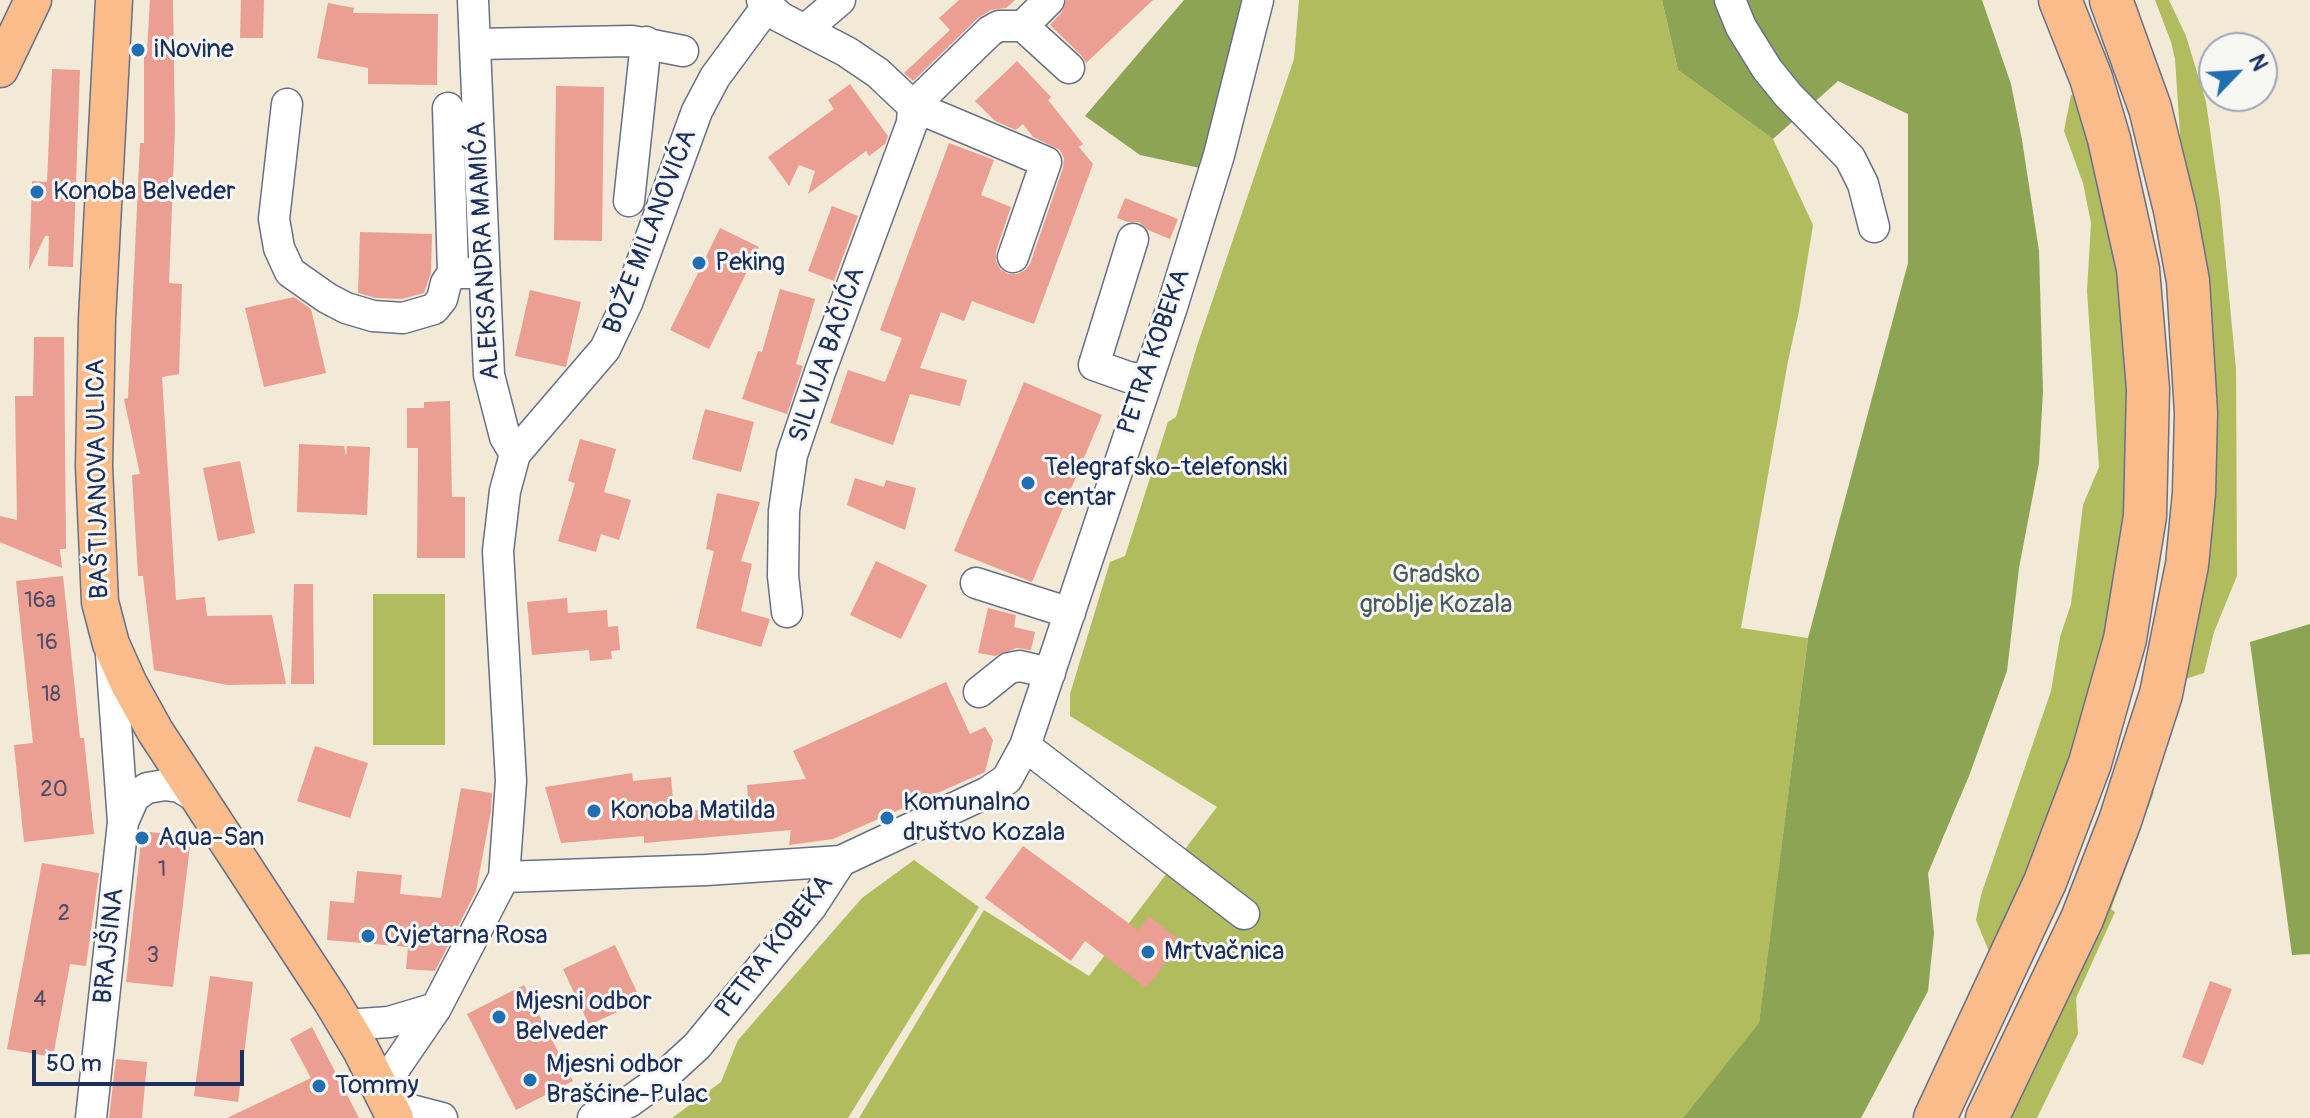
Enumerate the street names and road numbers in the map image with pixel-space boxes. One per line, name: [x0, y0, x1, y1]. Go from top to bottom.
street label: ALEKSANDRA MAMIĆA: [463, 121, 507, 381]
street label: BOŽE MILANOVIĆA: [598, 125, 704, 339]
street label: SILVIJA BAČIĆA: [783, 263, 873, 447]
street label: PETRA KOBEKA: [1112, 265, 1198, 439]
street label: BAŠTIJANOVA ULICA: [81, 359, 117, 599]
street label: PETRA KOBEKA: [709, 869, 841, 1025]
street label: BRAJŠINA: [88, 887, 132, 1005]

